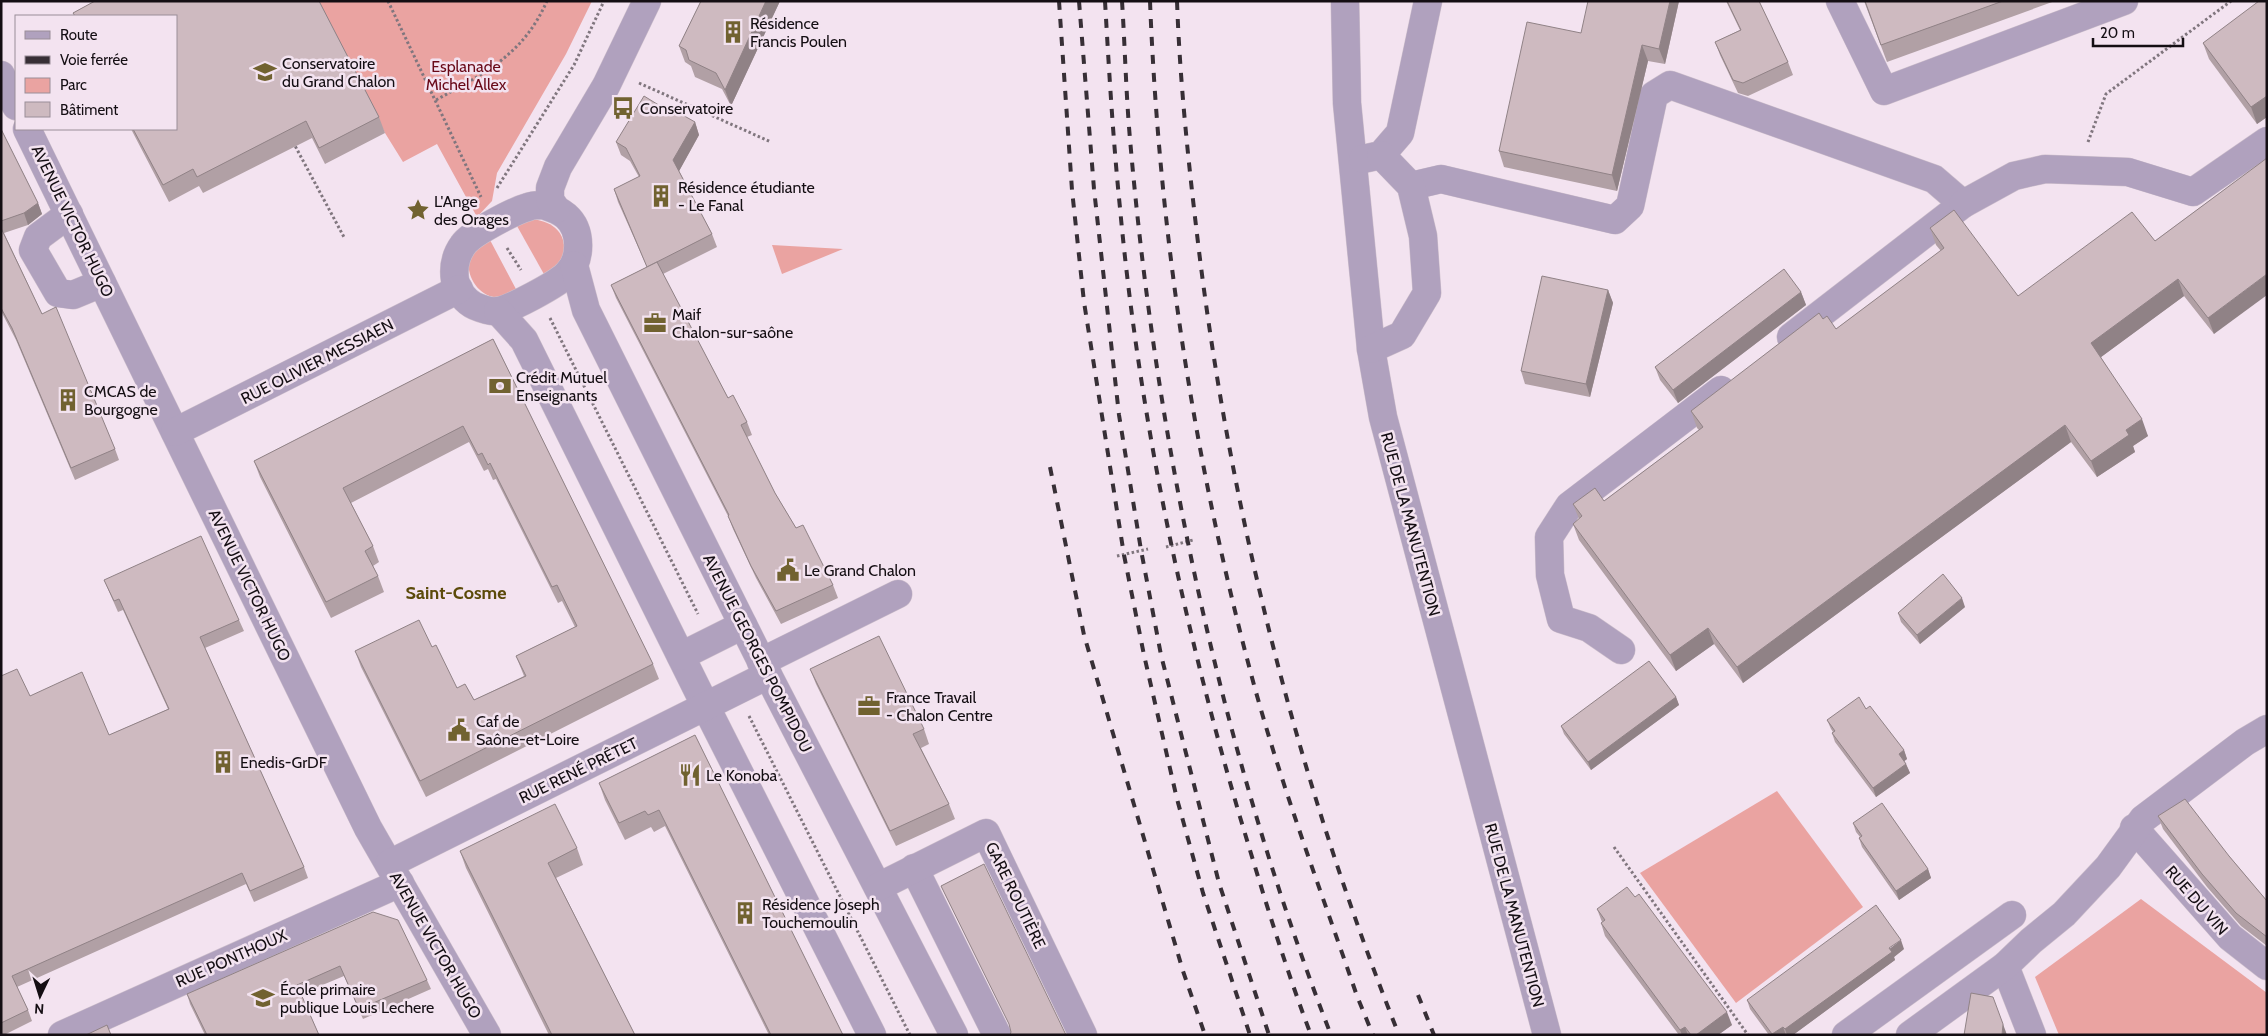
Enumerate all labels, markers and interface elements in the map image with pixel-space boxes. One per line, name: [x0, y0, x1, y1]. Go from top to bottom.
place label: Résidence Francis Poulen: [750, 14, 847, 51]
legend: [15, 15, 178, 130]
scale bar: [2093, 15, 2183, 47]
building icon: Résidence Francis Poulen: [720, 19, 746, 45]
text: 20 m: [2100, 24, 2135, 42]
text: Route: [60, 26, 98, 44]
text: Voie ferrée: [60, 51, 128, 69]
place label: Conservatoire du Grand Chalon: [282, 54, 395, 91]
park label: Esplanade Michel Allex: [426, 57, 507, 94]
school or university icon: Conservatoire du Grand Chalon: [252, 59, 278, 85]
text: Parc: [60, 76, 87, 94]
bus stop icon: Conservatoire: [610, 95, 636, 121]
place label: Conservatoire: [640, 99, 733, 118]
text: Bâtiment: [60, 101, 118, 119]
street label: AVENUE VICTOR HUGO: [28, 142, 118, 300]
place label: Résidence étudiante - Le Fanal: [678, 178, 815, 215]
building icon: Résidence étudiante - Le Fanal: [648, 183, 674, 209]
place label: L'Ange des Orages: [434, 192, 509, 229]
place icon: L'Ange des Orages: [405, 197, 431, 223]
place label: Maif Chalon-sur-saône: [672, 305, 793, 342]
office icon: Maif Chalon-sur-saône: [642, 310, 668, 336]
street label: RUE OLIVIER MESSIAEN: [238, 315, 397, 408]
place label: Crédit Mutuel Enseignants: [516, 368, 607, 405]
bank icon: Crédit Mutuel Enseignants: [487, 373, 513, 399]
place label: CMCAS de Bourgogne: [84, 382, 158, 419]
building icon: CMCAS de Bourgogne: [55, 387, 81, 413]
street label: RUE DE LA MANUTENTION: [1377, 430, 1444, 618]
street label: AVENUE VICTOR HUGO: [205, 506, 295, 664]
street label: AVENUE GEORGES POMPIDOU: [699, 551, 816, 756]
public building icon: Le Grand Chalon: [775, 557, 801, 583]
place label: Le Grand Chalon: [804, 561, 916, 580]
district label: Saint-Cosme: [406, 582, 506, 604]
place label: France Travail - Chalon Centre: [886, 688, 993, 725]
office icon: France Travail - Chalon Centre: [856, 693, 882, 719]
place label: Caf de Saône-et-Loire: [476, 712, 579, 749]
public building icon: Caf de Saône-et-Loire: [446, 717, 472, 743]
street label: RUE RENÉ PRÊTET: [516, 733, 641, 807]
building icon: Enedis-GrDF: [210, 749, 236, 775]
place label: Enedis-GrDF: [240, 753, 328, 772]
restaurant icon: Le Konoba: [677, 762, 703, 788]
place label: Le Konoba: [706, 766, 778, 785]
street label: RUE DE LA MANUTENTION: [1481, 821, 1548, 1009]
street label: GARE ROUTIÈRE: [982, 839, 1050, 952]
street label: RUE DU VIN: [2161, 862, 2232, 939]
street label: AVENUE VICTOR HUGO: [386, 868, 485, 1022]
place label: Résidence Joseph Touchemoulin: [762, 895, 880, 932]
building icon: Résidence Joseph Touchemoulin: [732, 900, 758, 926]
street label: RUE PONTHOUX: [173, 925, 290, 991]
north arrow: [15, 971, 65, 1021]
place label: École primaire publique Louis Lechere: [280, 980, 434, 1017]
school or university icon: École primaire publique Louis Lechere: [250, 985, 276, 1011]
text: N: [34, 1000, 45, 1018]

